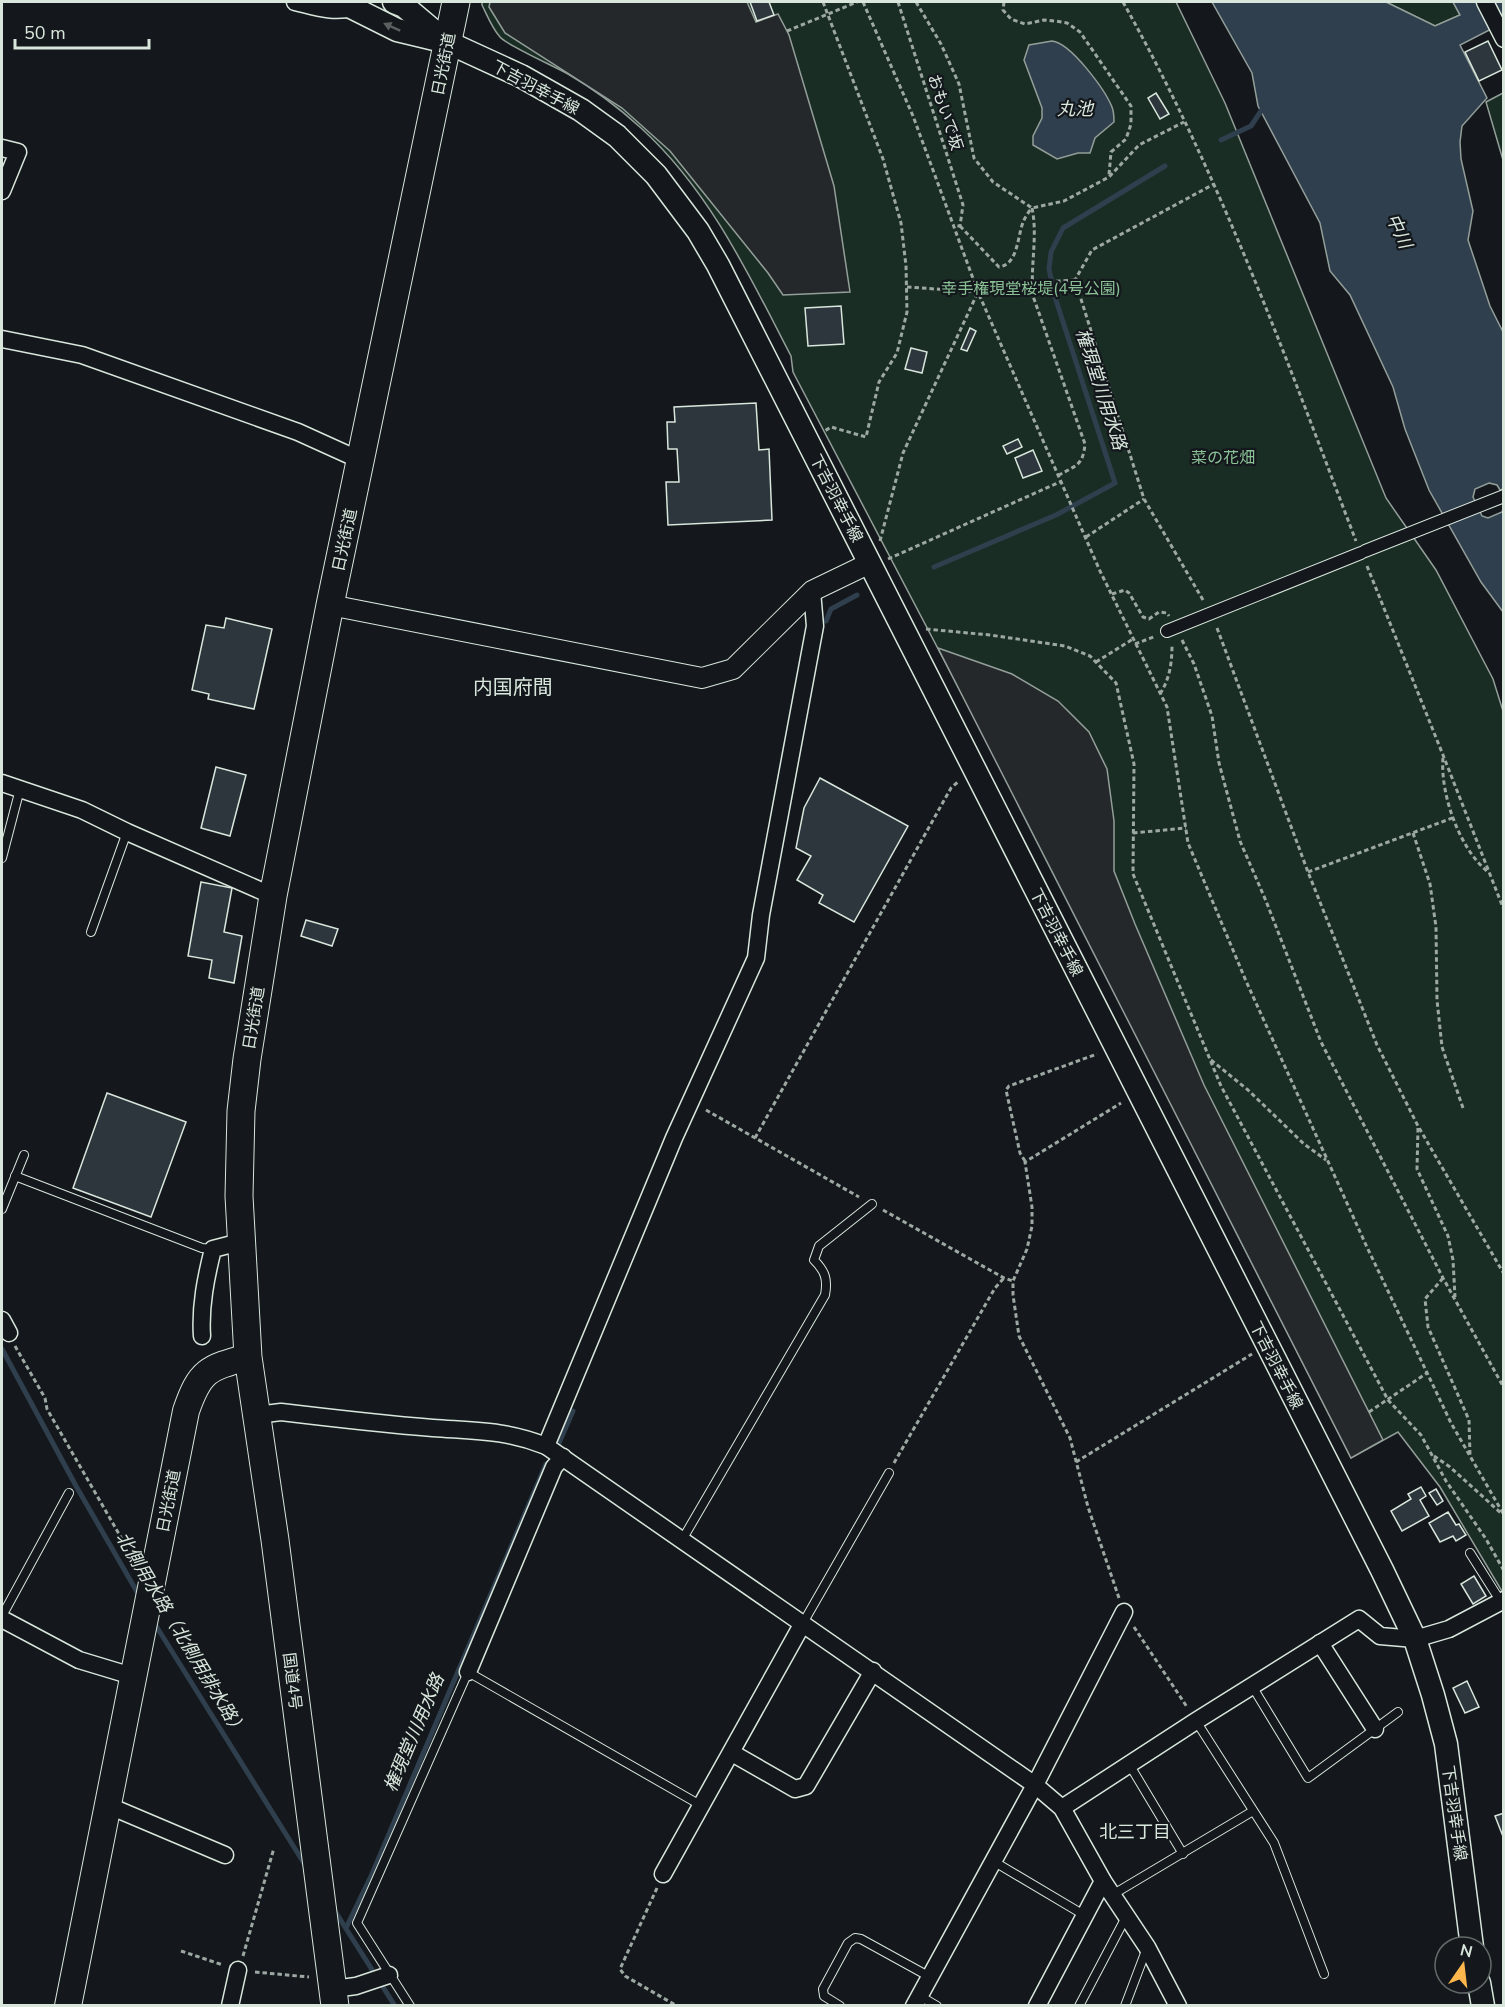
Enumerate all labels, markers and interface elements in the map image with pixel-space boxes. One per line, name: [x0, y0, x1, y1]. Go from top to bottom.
scale bar: [15, 12, 148, 50]
text: 50 m: [24, 21, 66, 45]
one-way arrow: [383, 22, 401, 32]
street label: 日光街道: [427, 31, 461, 98]
street label: 下吉羽幸手線: [488, 56, 583, 120]
street label: おもいで坂: [922, 71, 968, 153]
water label: 丸池: [1057, 97, 1095, 121]
water label: 中川: [1381, 210, 1418, 254]
park label: 幸手権現堂桜堤(4号公園): [941, 278, 1121, 300]
water label: 権現堂川用水路: [1070, 325, 1132, 455]
park label: 菜の花畑: [1191, 447, 1255, 469]
street label: 下吉羽幸手線: [805, 451, 868, 546]
street label: 日光街道: [328, 507, 362, 574]
district label: 内国府間: [473, 674, 553, 701]
street label: 下吉羽幸手線: [1025, 885, 1088, 980]
street label: 日光街道: [238, 985, 270, 1051]
street label: 下吉羽幸手線: [1245, 1318, 1308, 1413]
street label: 日光街道: [152, 1468, 186, 1535]
water label: 北側用水路（北側用排水路）: [110, 1528, 252, 1740]
street label: 国道4号: [278, 1651, 306, 1711]
water label: 権現堂川用水路: [378, 1668, 450, 1796]
street label: 下吉羽幸手線: [1436, 1764, 1472, 1862]
district label: 北三丁目: [1099, 1820, 1171, 1844]
north arrow: [1433, 1935, 1493, 1995]
text: N: [1458, 1939, 1475, 1964]

